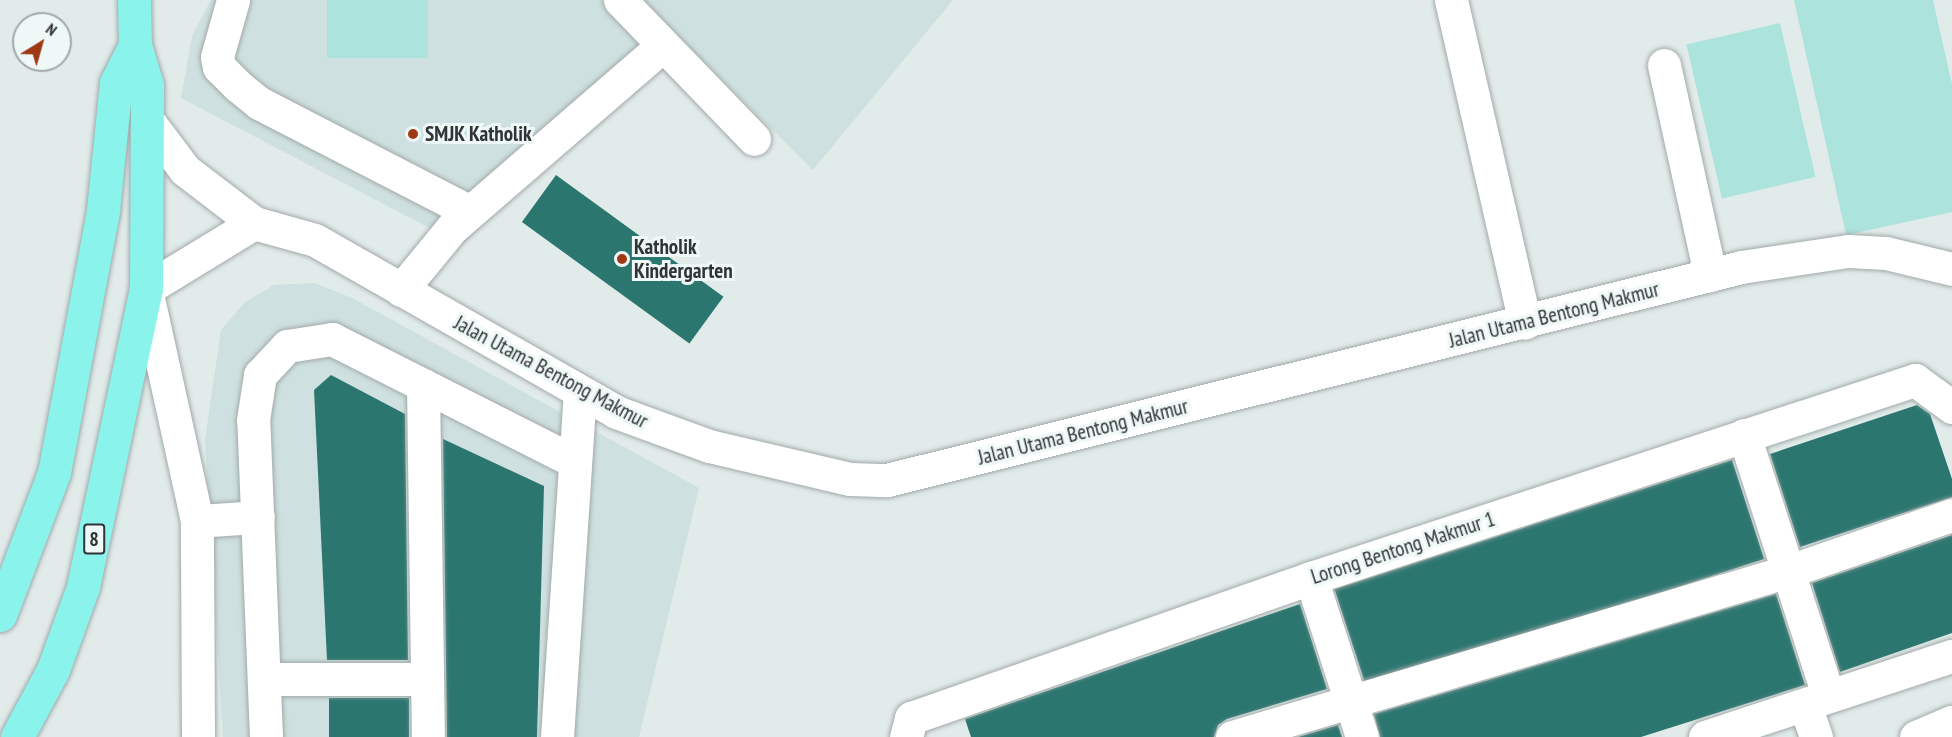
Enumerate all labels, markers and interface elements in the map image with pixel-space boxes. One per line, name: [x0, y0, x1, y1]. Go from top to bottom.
north arrow: [12, 12, 72, 72]
text: N: [42, 19, 61, 40]
place label: SMJK Katholik: [425, 121, 532, 147]
marker: SMJK Katholik: [406, 127, 420, 141]
place label: Katholik Kindergarten: [634, 234, 733, 284]
marker: Katholik Kindergarten: [615, 252, 629, 266]
street label: Jalan Utama Bentong Makmur: [1446, 277, 1662, 353]
street label: Jalan Utama Bentong Makmur: [450, 310, 652, 434]
street label: Jalan Utama Bentong Makmur: [975, 394, 1191, 470]
street label: Lorong Bentong Makmur 1: [1308, 506, 1498, 590]
road number: 8: [82, 522, 106, 556]

